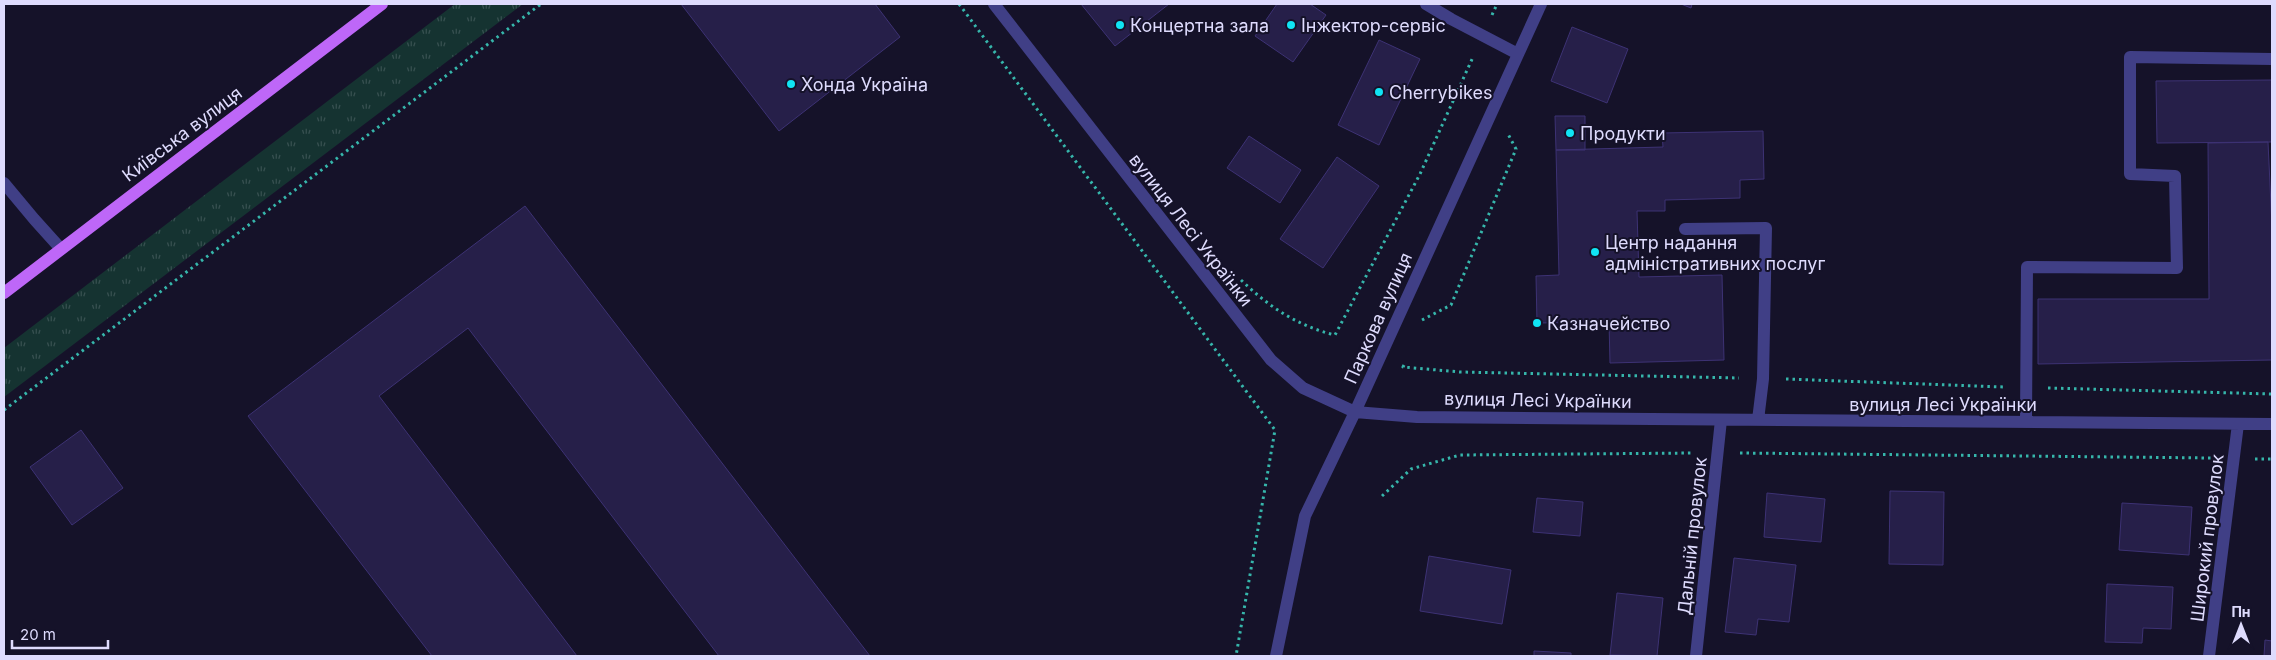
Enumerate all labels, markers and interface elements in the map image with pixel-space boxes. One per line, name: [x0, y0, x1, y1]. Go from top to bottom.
place label: Концертна зала: [1130, 15, 1269, 36]
place label: Інжектор-сервіс: [1301, 15, 1446, 36]
marker: Концертна зала: [1114, 19, 1126, 31]
marker: Інжектор-сервіс: [1285, 19, 1297, 31]
place label: Хонда Україна: [801, 74, 928, 95]
marker: Хонда Україна: [785, 78, 797, 90]
street label: Київська вулиця: [118, 82, 246, 186]
place label: Сherrybikes: [1389, 82, 1492, 103]
marker: Сherrybikes: [1373, 86, 1385, 98]
place label: Продукти: [1580, 123, 1666, 144]
marker: Продукти: [1564, 127, 1576, 139]
street label: вулиця Лесі Українки: [1125, 150, 1257, 310]
place label: Центр надання адміністративних послуг: [1605, 232, 1825, 274]
marker: Центр надання адміністративних послуг: [1589, 246, 1601, 258]
street label: Паркова вулиця: [1340, 249, 1416, 387]
place label: Казначейство: [1547, 313, 1670, 334]
marker: Казначейство: [1531, 317, 1543, 329]
street label: вулиця Лесі Українки: [1444, 388, 1632, 412]
street label: вулиця Лесі Українки: [1849, 394, 2037, 415]
street label: Широкий провулок: [2186, 453, 2228, 623]
street label: Дальній провулок: [1673, 456, 1711, 616]
north arrow: [2216, 600, 2266, 650]
text: Пн: [2231, 603, 2251, 620]
scale bar: [12, 618, 109, 650]
text: 20 m: [20, 625, 56, 644]

